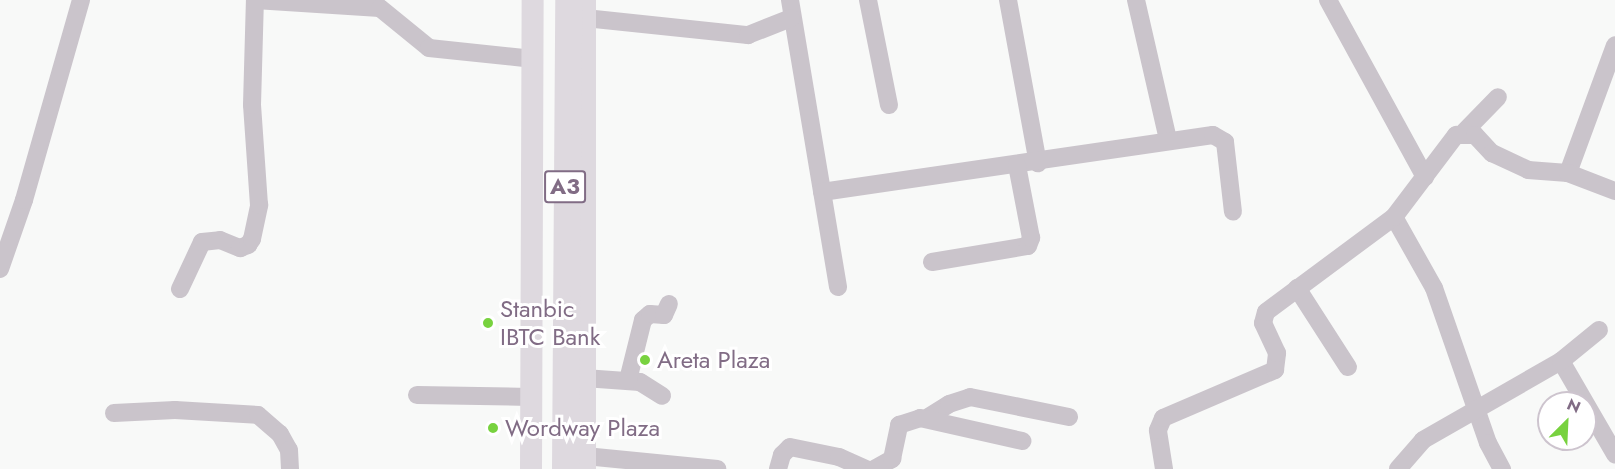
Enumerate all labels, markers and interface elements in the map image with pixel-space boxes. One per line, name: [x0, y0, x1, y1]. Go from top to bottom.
road number: A3: [544, 168, 586, 206]
place label: Stanbic IBTC Bank: [500, 295, 600, 351]
marker: Stanbic IBTC Bank: [481, 316, 495, 330]
place label: Areta Plaza: [657, 346, 770, 374]
marker: Areta Plaza: [638, 353, 652, 367]
north arrow: [1537, 391, 1597, 451]
text: N: [1563, 393, 1584, 419]
place label: Wordway Plaza: [505, 414, 660, 442]
marker: Wordway Plaza: [486, 421, 500, 435]

